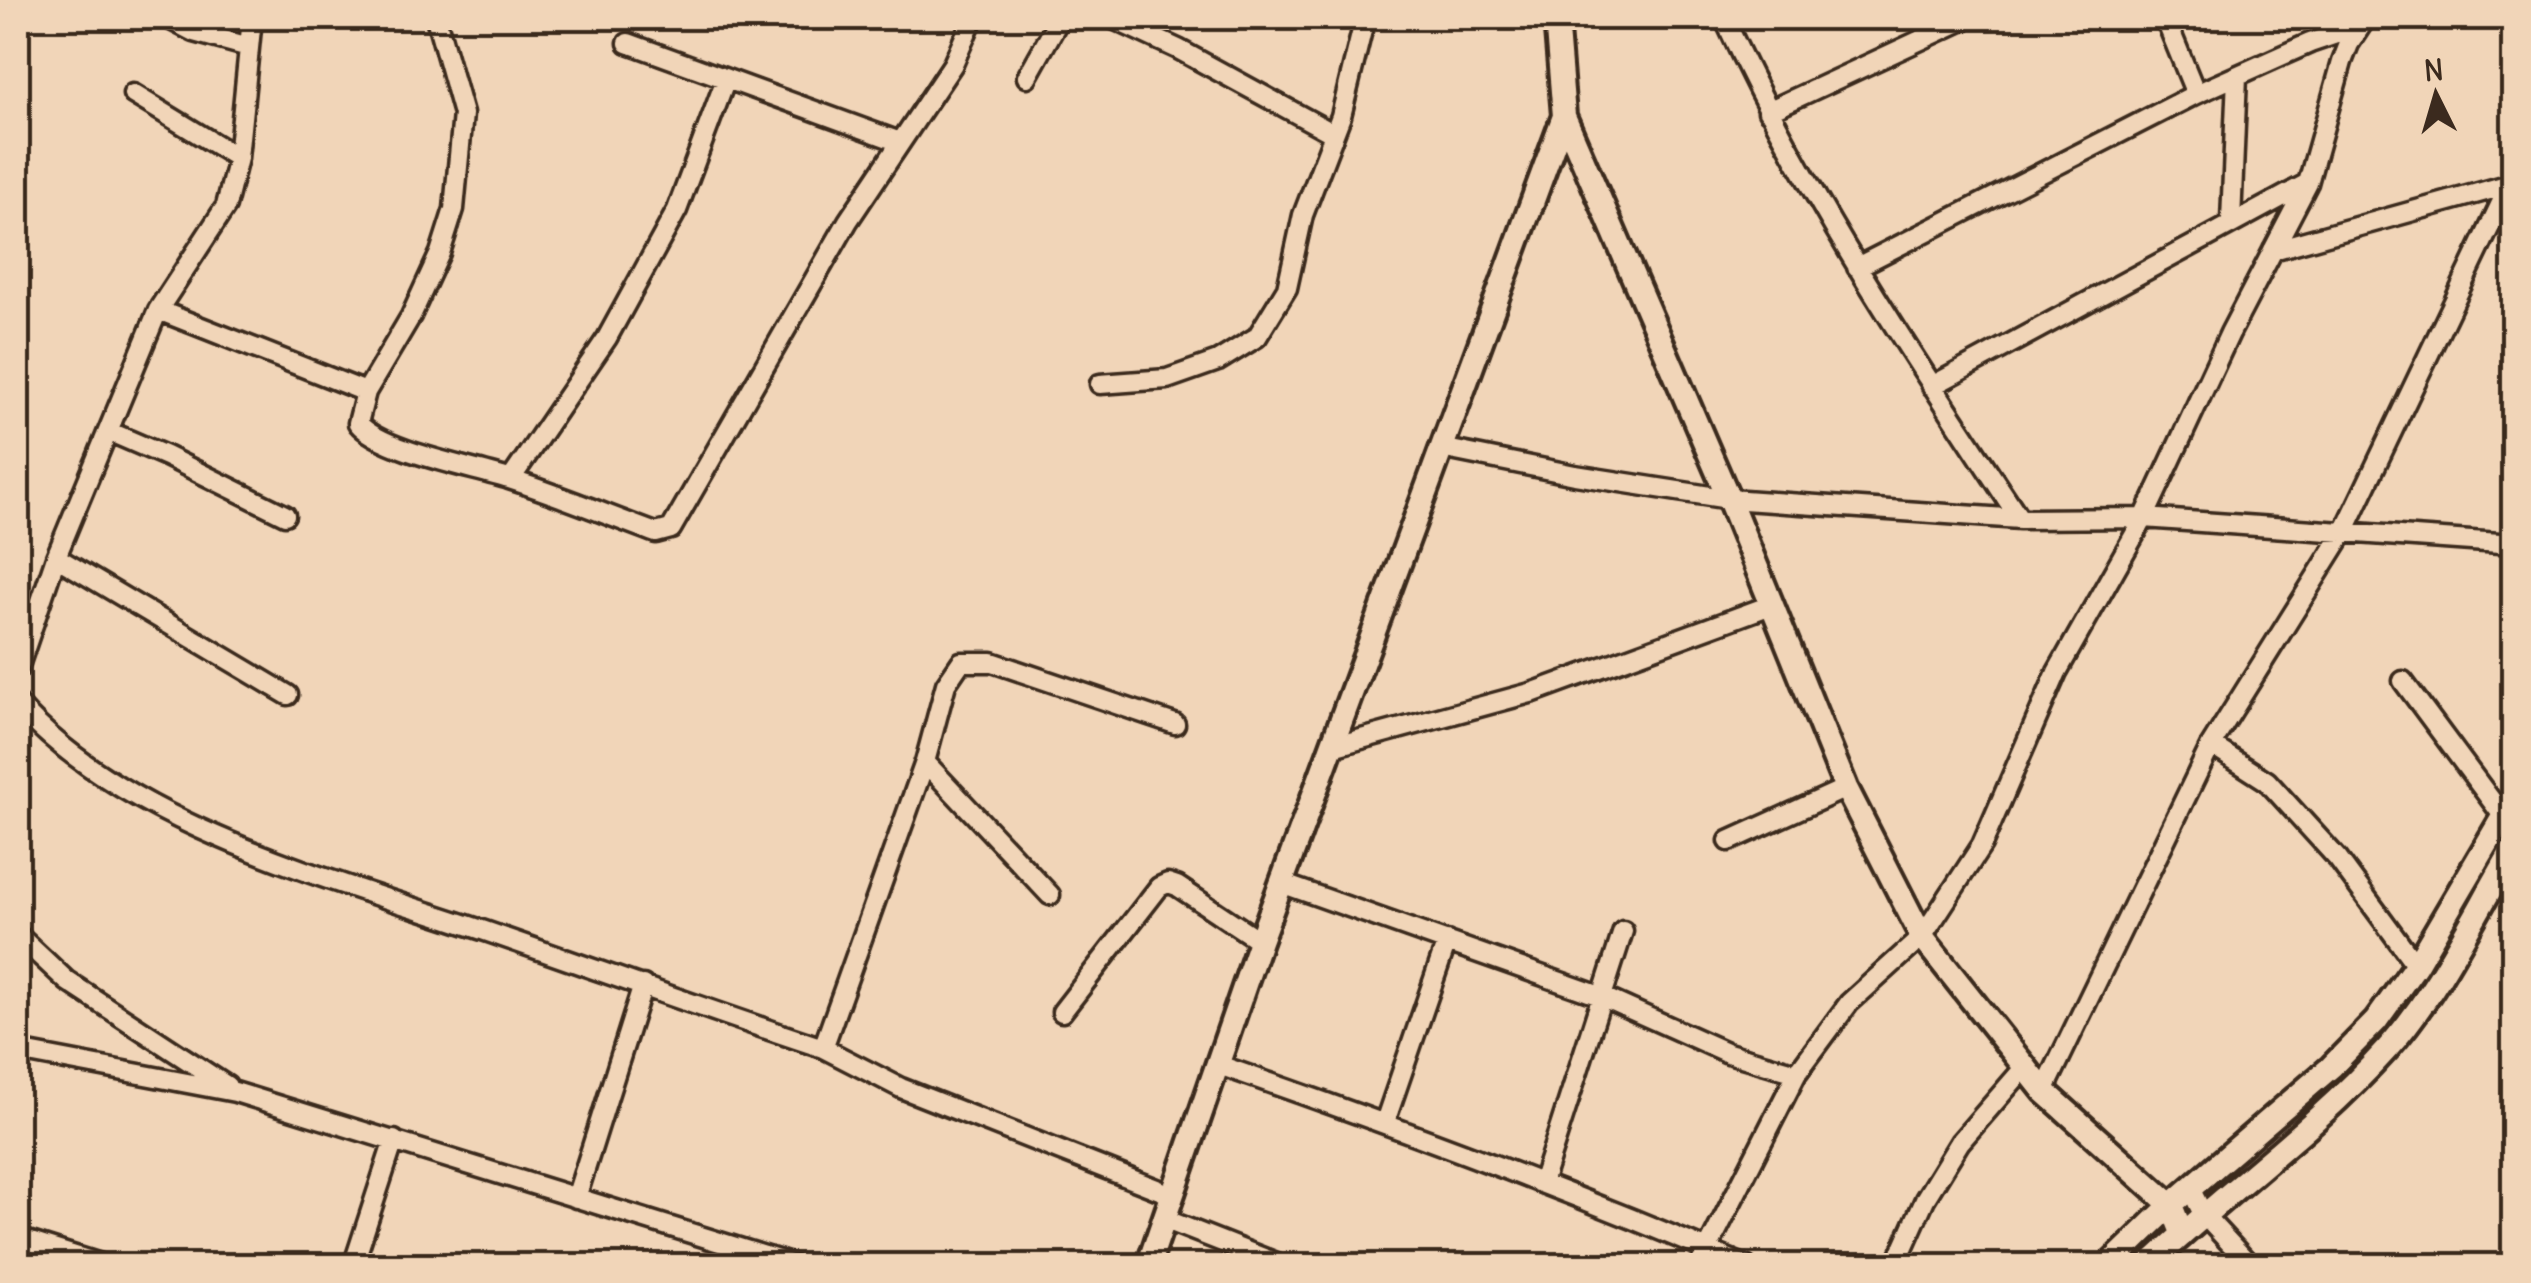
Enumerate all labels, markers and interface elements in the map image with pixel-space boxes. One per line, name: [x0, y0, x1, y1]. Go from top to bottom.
north arrow: [2386, 45, 2486, 145]
text: N: [2423, 51, 2445, 89]

